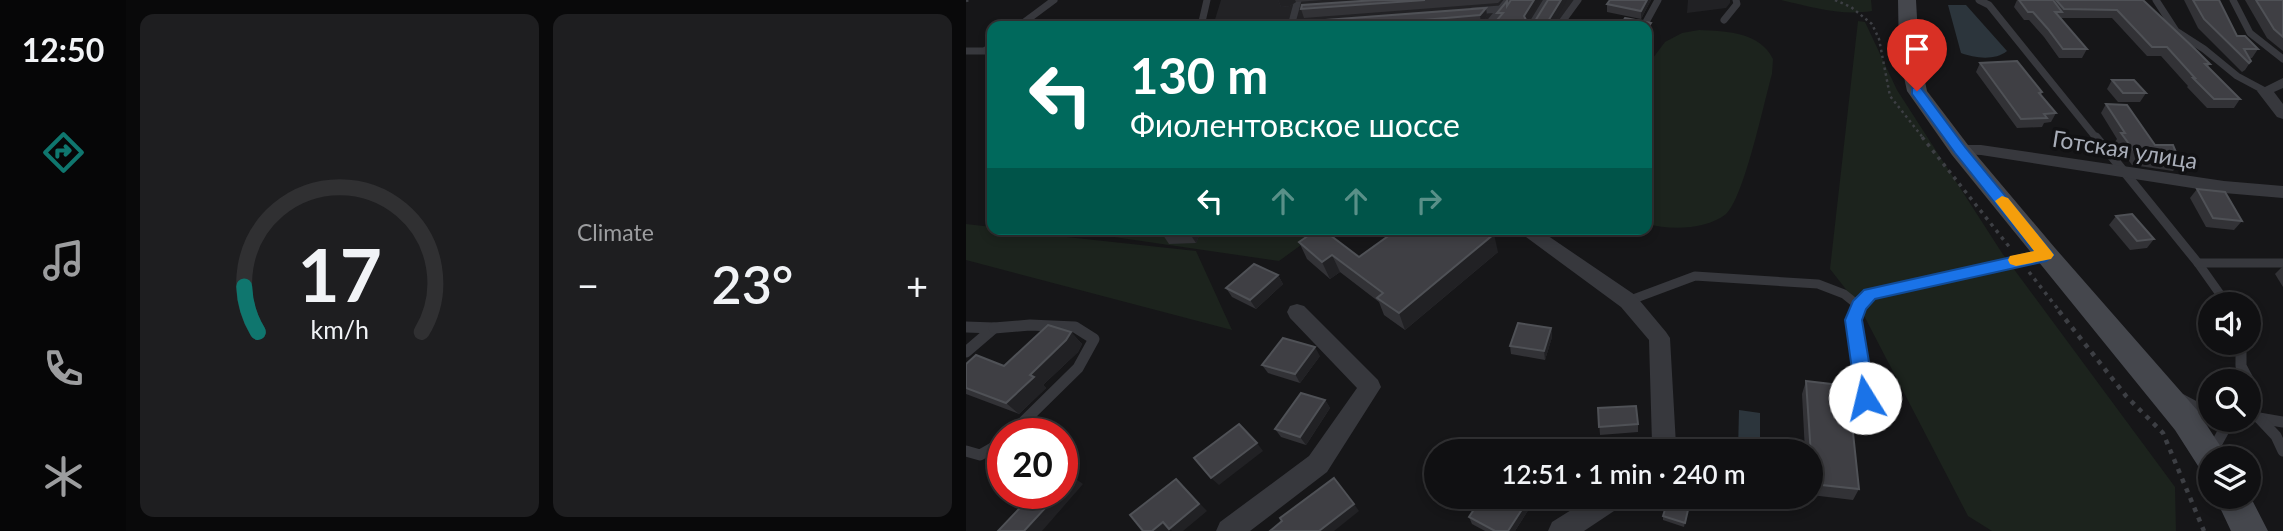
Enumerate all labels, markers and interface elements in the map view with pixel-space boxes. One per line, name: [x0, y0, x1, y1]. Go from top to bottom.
pin: [1887, 19, 1947, 91]
text: 12:50: [22, 30, 104, 69]
icon: arrive: [1898, 30, 1936, 68]
text: 130 m: [1130, 46, 1268, 104]
icon: left: [1015, 49, 1106, 140]
text: Фиолентовское шоссе: [1130, 105, 1460, 144]
street label: Готская улица: [2050, 124, 2200, 174]
icon: directions: [39, 128, 88, 177]
icon: left: [1191, 182, 1229, 220]
icon: ahead: [1264, 182, 1302, 220]
icon: ahead: [1337, 182, 1375, 220]
icon: right: [1410, 182, 1448, 220]
text: Climate: [577, 218, 654, 246]
text: 17: [297, 230, 382, 318]
icon: music: [39, 236, 88, 285]
text: 23°: [712, 253, 793, 315]
text: −: [577, 262, 599, 308]
text: +: [906, 262, 928, 308]
map controls: [2198, 292, 2261, 509]
button: sound: [2198, 292, 2261, 355]
text: km/h: [310, 313, 369, 343]
icon: phone: [39, 344, 88, 393]
position arrow: [1828, 361, 1902, 435]
button: search: [2198, 369, 2261, 432]
speed limit sign: 20: [987, 418, 1078, 509]
button: layers: [2198, 446, 2261, 509]
icon: climate: [39, 452, 88, 501]
text: 12:51 · 1 min · 240 m: [1501, 458, 1746, 490]

